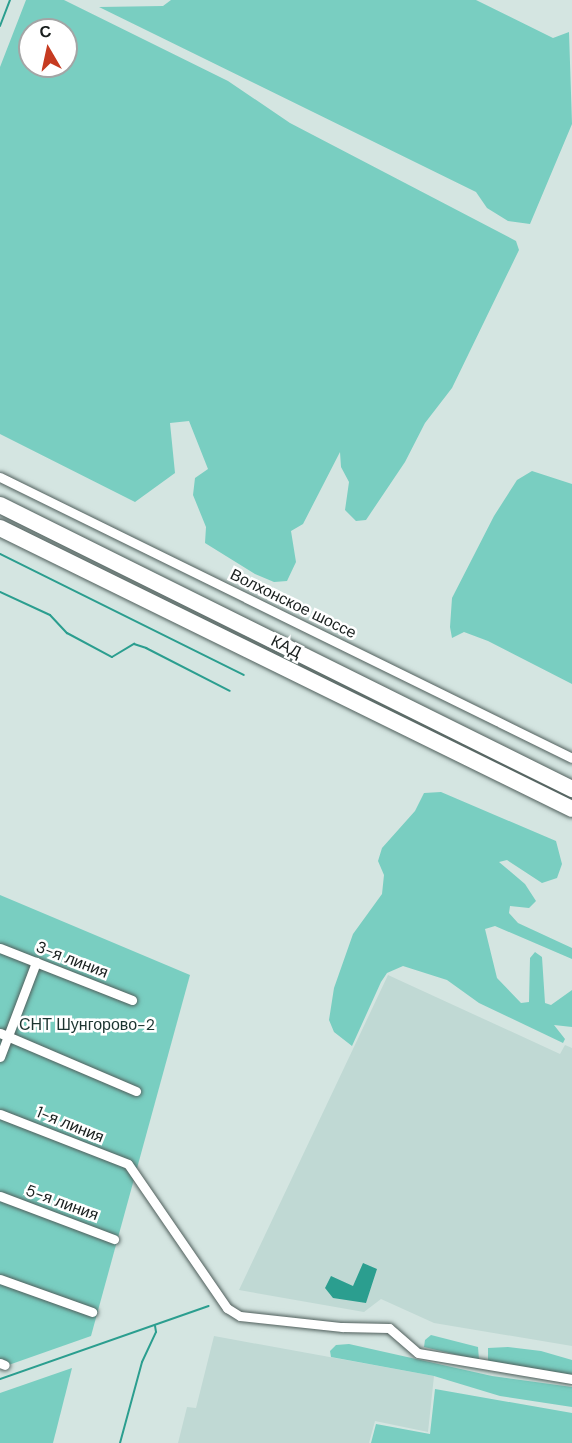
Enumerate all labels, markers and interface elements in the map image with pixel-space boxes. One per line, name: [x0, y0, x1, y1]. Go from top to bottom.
north arrow: [18, 18, 78, 78]
text: С: [38, 20, 53, 43]
street label: Волхонское шоссе: [227, 565, 359, 643]
street label: КАД: [268, 631, 304, 663]
street label: 3-я линия: [33, 937, 111, 983]
park label: СНТ Шунгорово-2: [19, 1015, 155, 1035]
street label: 1-я линия: [33, 1103, 107, 1147]
street label: 5-я линия: [23, 1181, 101, 1225]

